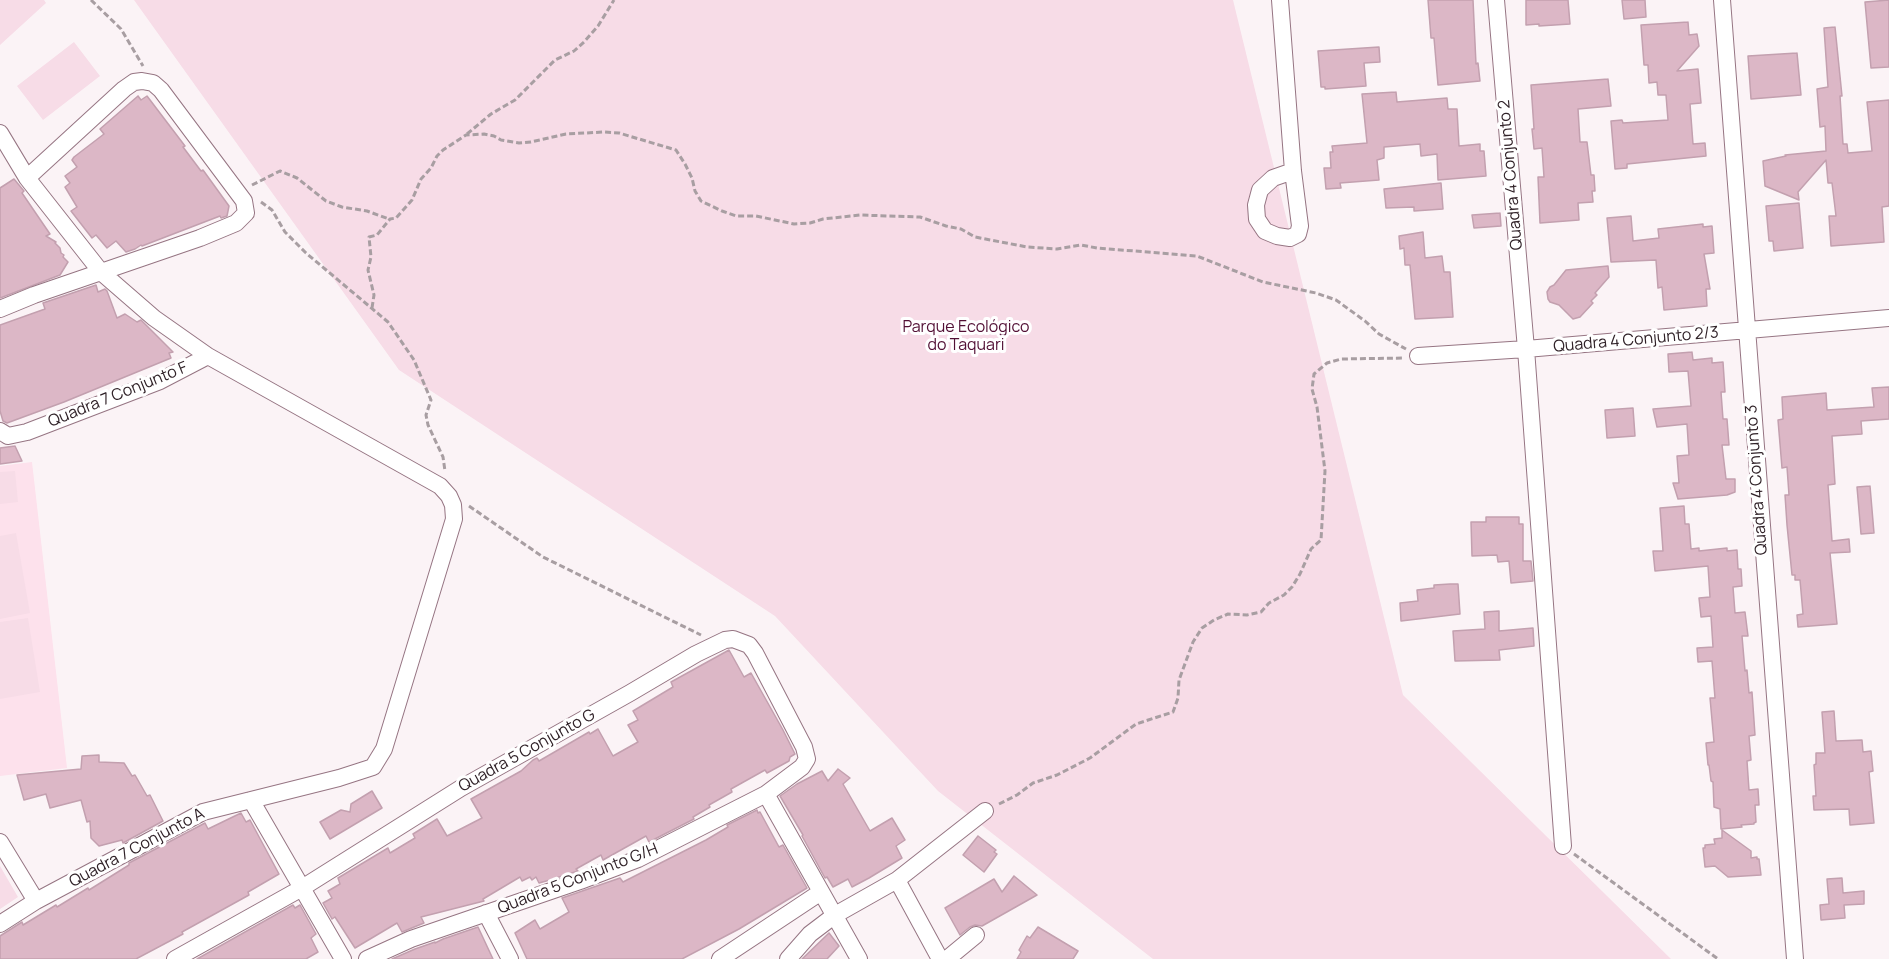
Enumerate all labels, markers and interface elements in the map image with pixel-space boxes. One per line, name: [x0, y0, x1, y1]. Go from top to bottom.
street label: Quadra 4 Conjunto 2: [1495, 99, 1527, 251]
park label: Parque Ecológico do Taquari: [902, 318, 1030, 356]
street label: Quadra 4 Conjunto 2/3: [1552, 323, 1720, 357]
street label: Quadra 7 Conjunto F: [46, 358, 190, 432]
street label: Quadra 4 Conjunto 3: [1742, 404, 1772, 556]
street label: Quadra 5 Conjunto G: [455, 706, 599, 796]
street label: Quadra 7 Conjunto A: [66, 804, 208, 892]
street label: Quadra 5 Conjunto G/H: [495, 840, 661, 918]

